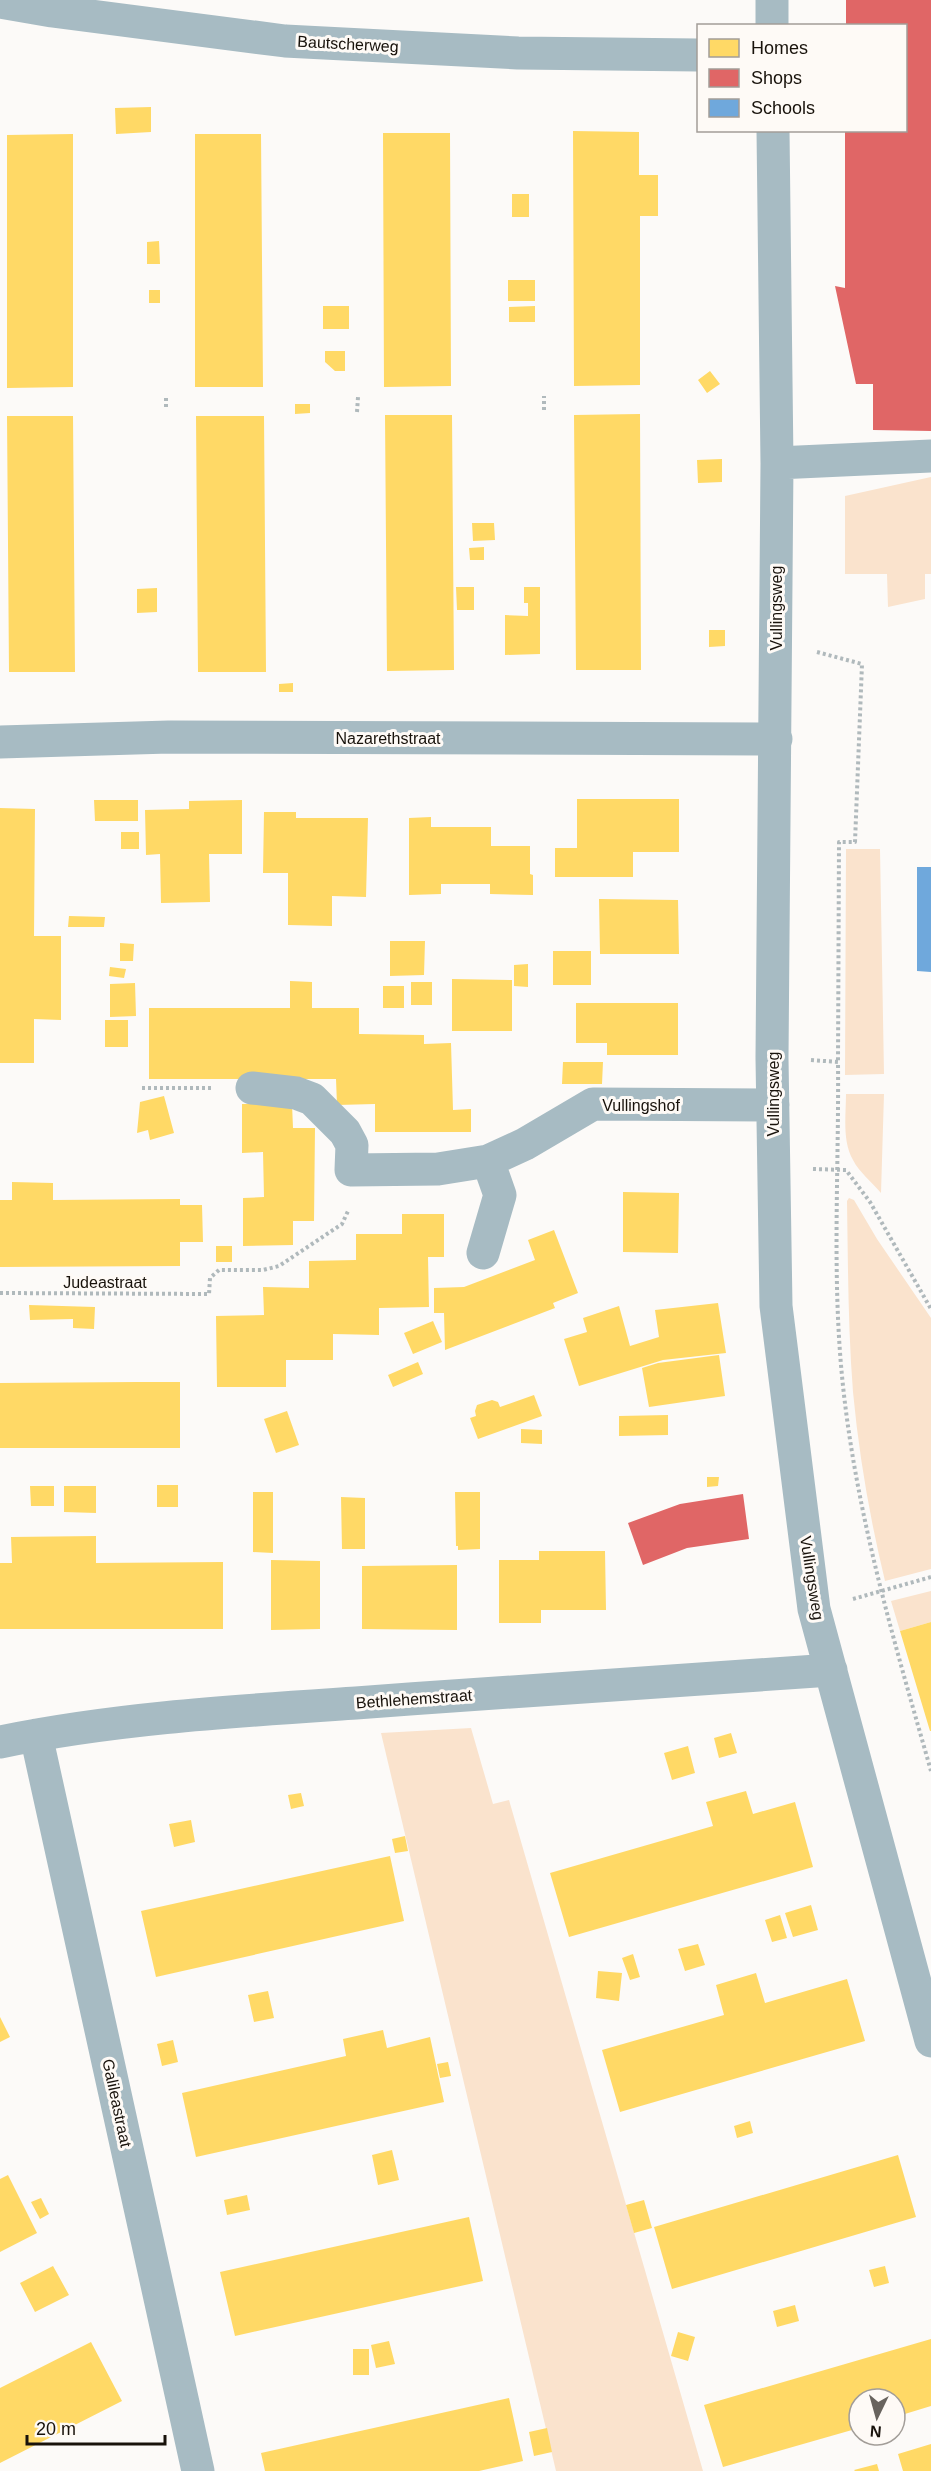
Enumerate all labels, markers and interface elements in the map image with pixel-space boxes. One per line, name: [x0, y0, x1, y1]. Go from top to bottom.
legend: [697, 24, 907, 132]
street label: Bautscherweg: [297, 33, 399, 55]
text: Homes: [751, 38, 808, 58]
text: Shops: [751, 68, 802, 88]
text: Schools: [751, 98, 815, 118]
street label: Vullingsweg: [768, 566, 785, 650]
street label: Nazarethstraat: [336, 730, 441, 747]
street label: Vullingsweg: [765, 1052, 782, 1136]
street label: Vullingshof: [602, 1097, 680, 1114]
street label: Judeastraat: [63, 1274, 147, 1291]
street label: Vullingsweg: [797, 1535, 827, 1621]
street label: Bethlehemstraat: [355, 1686, 473, 1712]
street label: Galileastraat: [99, 2057, 135, 2149]
north arrow: [847, 2387, 907, 2447]
scale bar: [27, 2408, 165, 2446]
text: 20 m: [36, 2419, 76, 2439]
text: N: [869, 2422, 882, 2440]

